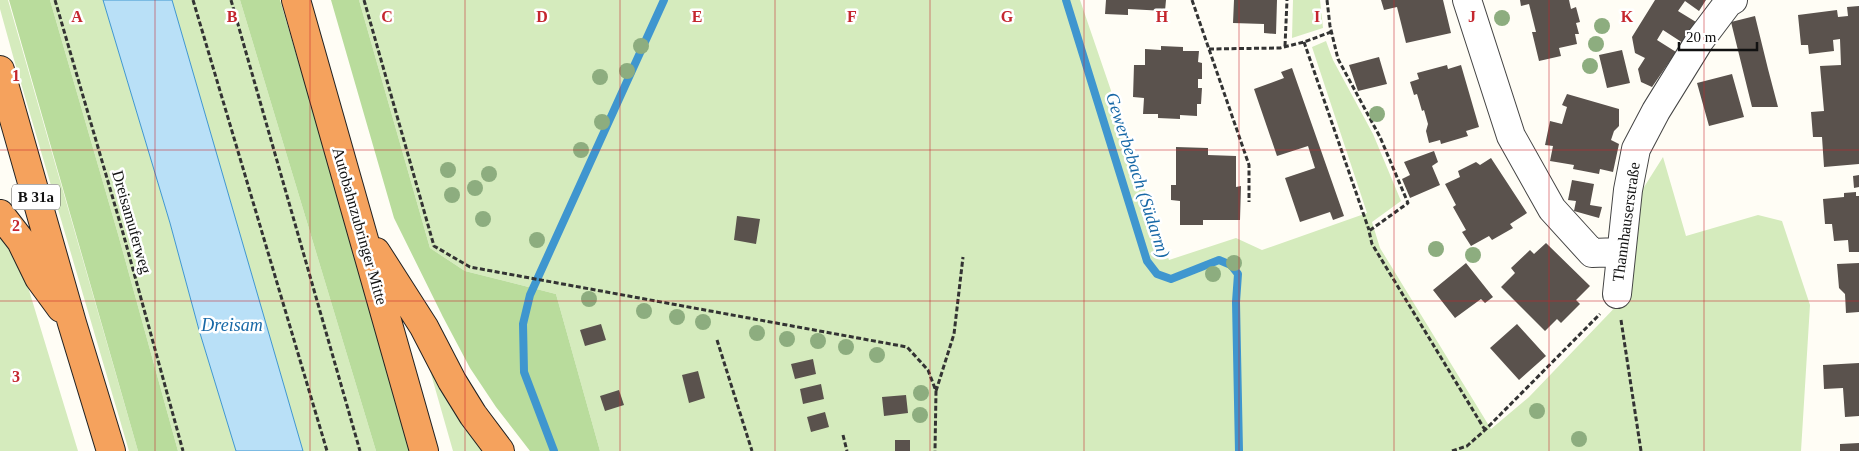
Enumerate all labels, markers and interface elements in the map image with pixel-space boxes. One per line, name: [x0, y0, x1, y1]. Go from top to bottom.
text: A: [71, 8, 83, 25]
text: B: [227, 8, 238, 25]
text: C: [381, 8, 393, 25]
text: D: [536, 8, 548, 25]
text: E: [692, 8, 702, 25]
text: F: [847, 8, 857, 25]
text: G: [1001, 8, 1014, 25]
text: H: [1156, 8, 1169, 25]
text: I: [1314, 8, 1320, 25]
text: J: [1468, 8, 1476, 25]
text: K: [1621, 8, 1634, 25]
scale bar: [1679, 20, 1756, 52]
text: 20 m: [1686, 29, 1717, 45]
text: 1: [12, 67, 20, 84]
water label: Gewerbebach (Südarm): [1101, 90, 1174, 260]
street label: Autobahnzubringer Mitte: [328, 145, 391, 307]
street label: Thannhauserstraße: [1609, 161, 1643, 283]
street label: Dreisamuferweg: [108, 168, 155, 276]
road number: B 31a: [12, 184, 60, 210]
text: 2: [12, 217, 20, 234]
water label: Dreisam: [200, 315, 263, 335]
text: 3: [12, 368, 20, 385]

